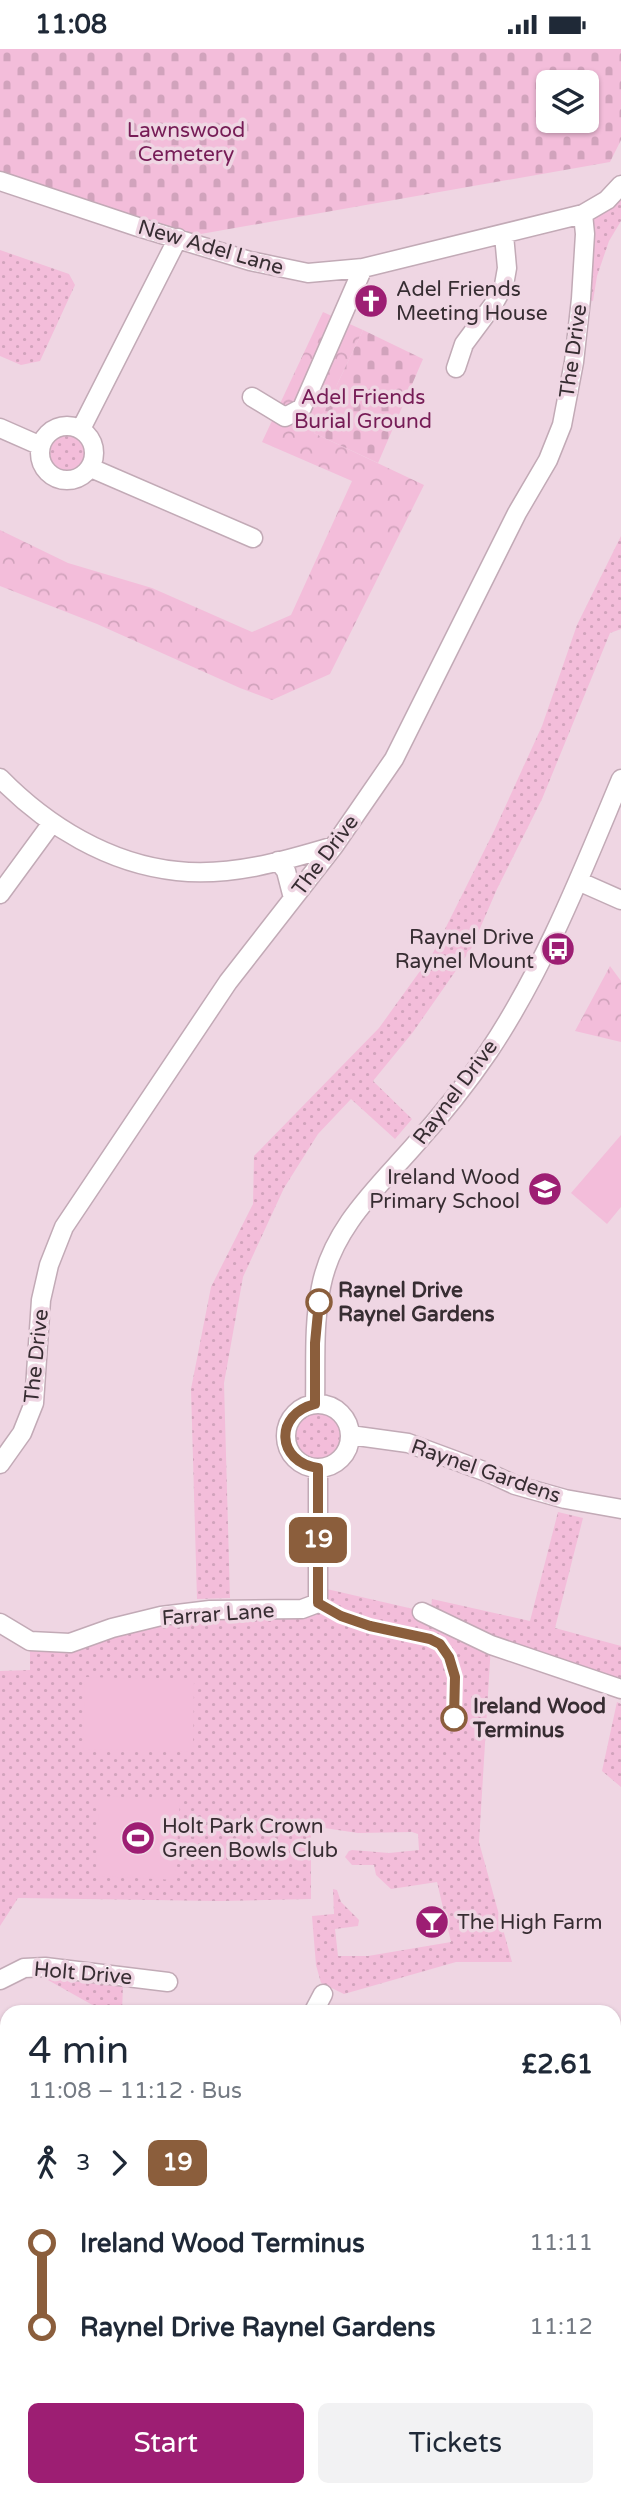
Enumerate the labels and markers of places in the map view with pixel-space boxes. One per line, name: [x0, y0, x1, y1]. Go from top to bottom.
place label: Adel Friends Meeting House: [396, 277, 548, 326]
church icon: Adel Friends Meeting House: [352, 282, 390, 320]
place label: Raynel Drive Raynel Mount: [395, 925, 534, 974]
bus stop icon: Raynel Drive Raynel Mount: [539, 930, 577, 968]
place label: Ireland Wood Primary School: [369, 1165, 520, 1214]
school or university icon: Ireland Wood Primary School: [526, 1170, 564, 1208]
place label: Raynel Drive Raynel Gardens: [338, 1278, 495, 1327]
marker: Raynel Drive Raynel Gardens: [306, 1289, 332, 1315]
place label: Ireland Wood Terminus: [472, 1694, 606, 1743]
marker: Ireland Wood Terminus: [441, 1705, 467, 1731]
place label: Holt Park Crown Green Bowls Club: [162, 1814, 338, 1863]
sports icon: Holt Park Crown Green Bowls Club: [119, 1819, 157, 1857]
bar icon: The High Farm: [413, 1903, 451, 1941]
place label: The High Farm: [457, 1910, 602, 1935]

